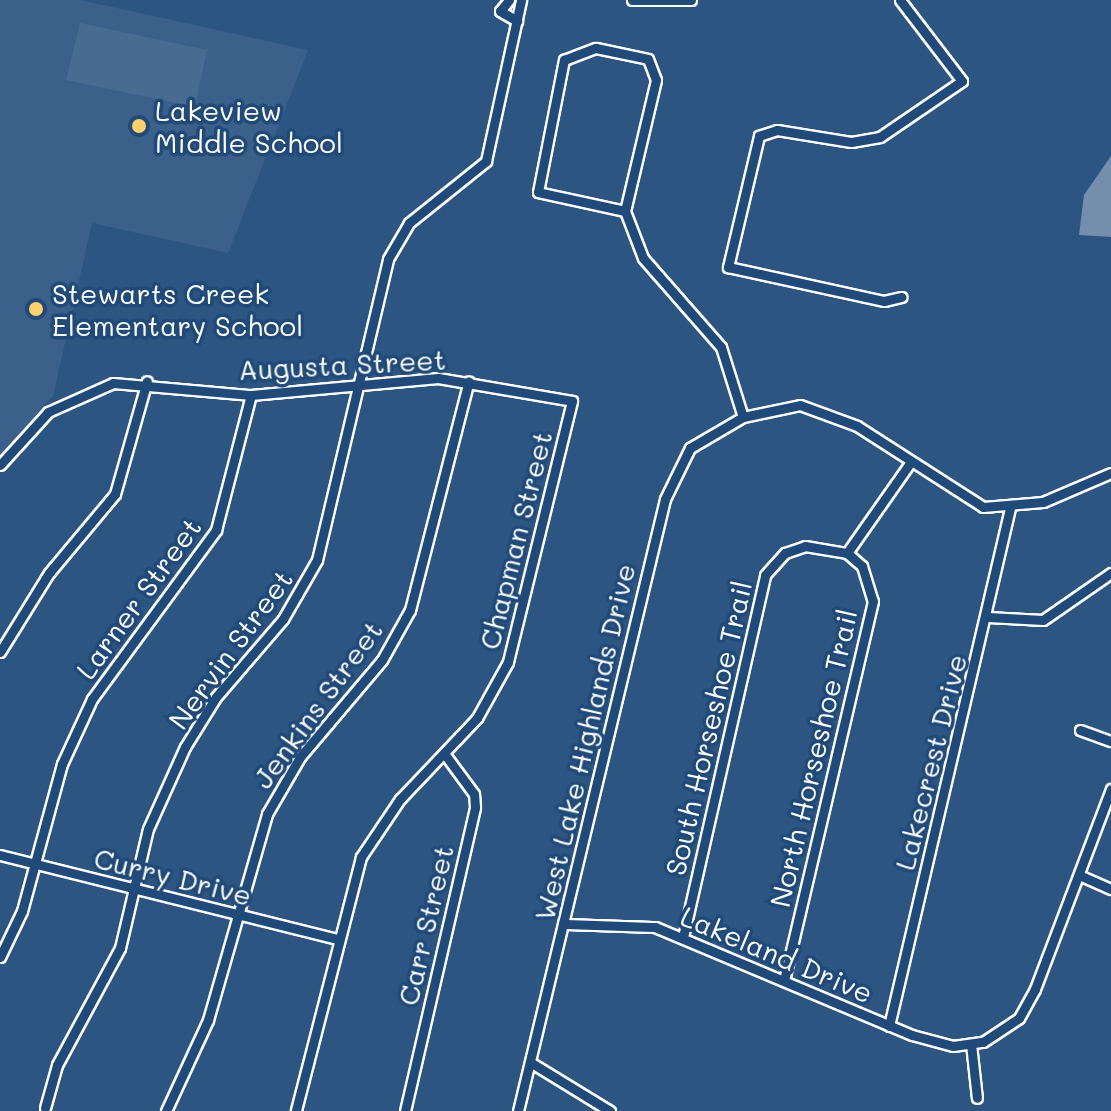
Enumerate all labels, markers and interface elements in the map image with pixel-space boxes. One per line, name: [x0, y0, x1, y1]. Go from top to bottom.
place label: Lakeview Middle School: [155, 93, 343, 159]
marker: Lakeview Middle School: [130, 117, 148, 135]
place label: Stewarts Creek Elementary School: [52, 276, 303, 342]
marker: Stewarts Creek Elementary School: [27, 300, 45, 318]
street label: Augusta Street: [237, 342, 447, 386]
street label: Chapman Street: [472, 427, 558, 653]
street label: Larner Street: [68, 511, 208, 685]
street label: West Lake Highlands Drive: [527, 560, 641, 924]
street label: Nervin Street: [161, 563, 299, 735]
street label: South Horseshoe Trail: [658, 577, 758, 879]
street label: North Horseshoe Trail: [762, 606, 864, 910]
street label: Jenkins Street: [245, 614, 389, 794]
street label: Lakecrest Drive: [887, 651, 973, 873]
street label: Curry Drive: [91, 840, 255, 912]
street label: Carr Street: [390, 842, 460, 1008]
street label: Lakeland Drive: [676, 898, 878, 1010]

